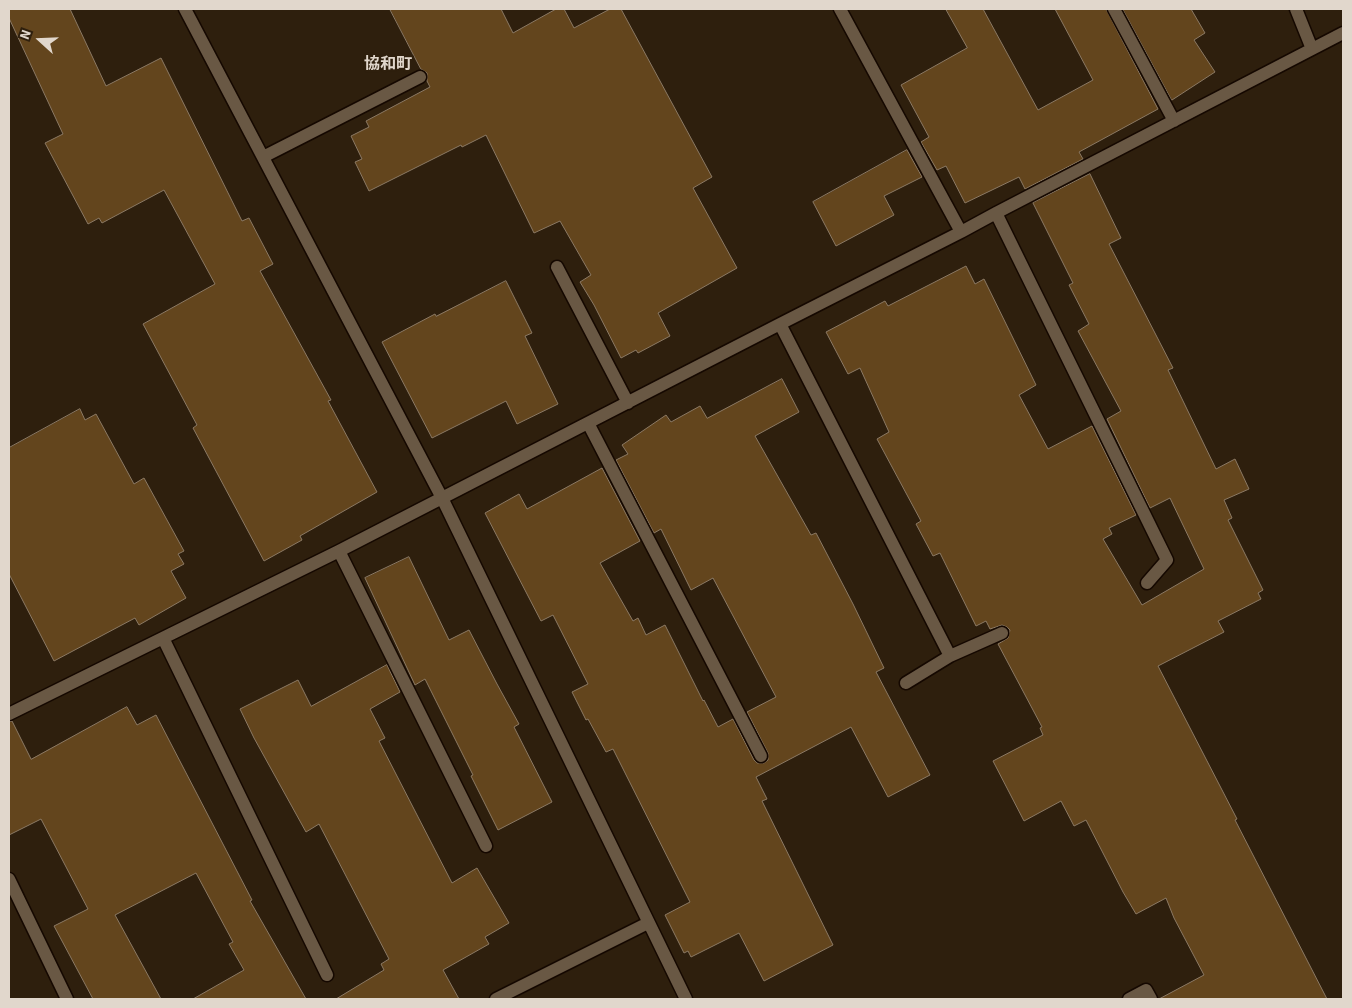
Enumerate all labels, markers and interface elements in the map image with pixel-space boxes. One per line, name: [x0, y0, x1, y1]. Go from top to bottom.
north arrow: [15, 15, 65, 65]
text: N: [15, 27, 37, 43]
district label: 協和町: [364, 55, 412, 75]

